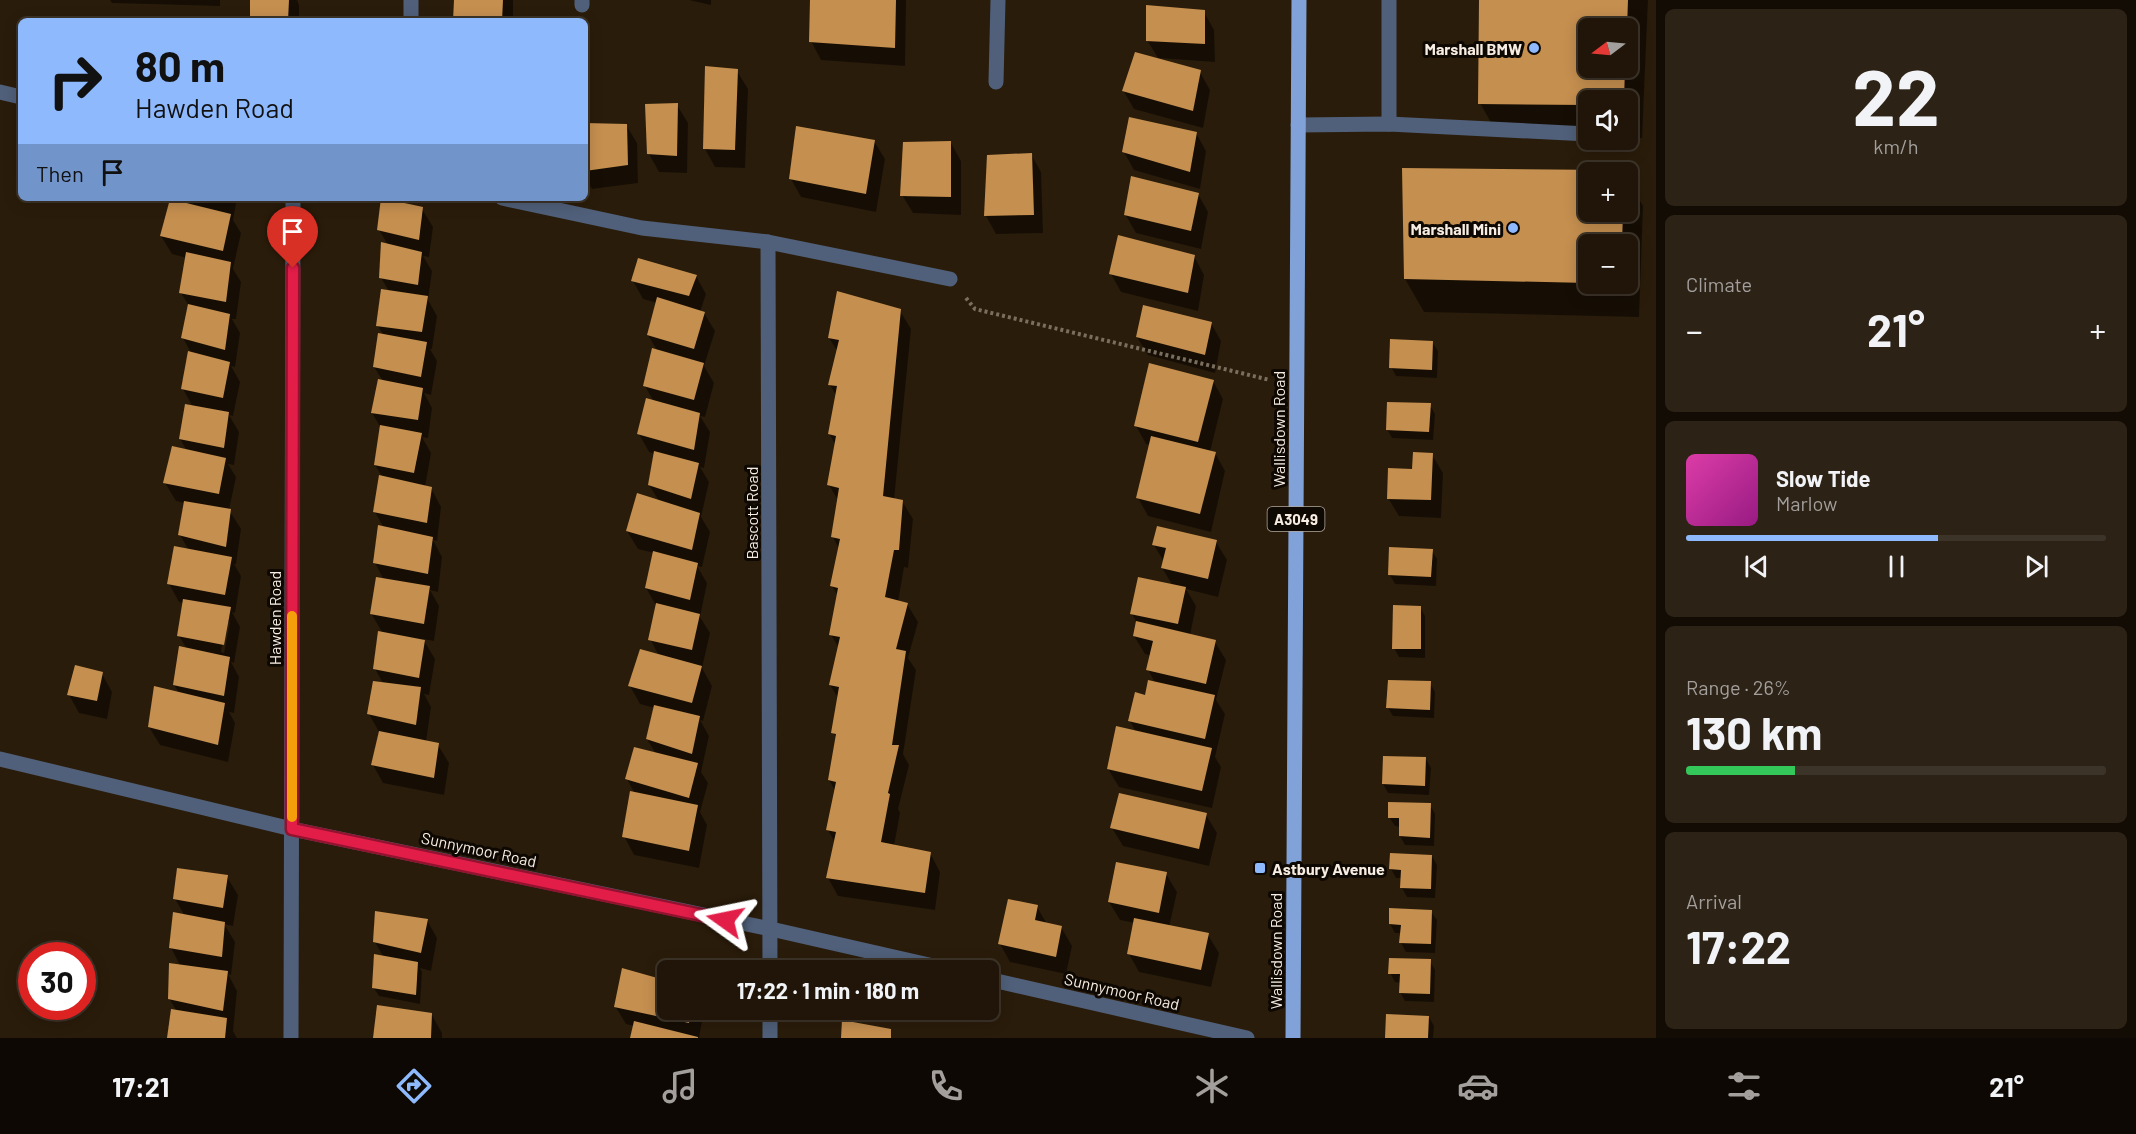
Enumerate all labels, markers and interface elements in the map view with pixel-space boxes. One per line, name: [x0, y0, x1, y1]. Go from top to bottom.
north arrow: [1578, 18, 1638, 78]
map controls: [1578, 18, 1638, 294]
place label: Marshall BMW: [1424, 39, 1522, 58]
text: 80 m: [135, 40, 225, 90]
marker: Marshall BMW: [1527, 41, 1541, 55]
icon: right: [36, 42, 114, 120]
text: 22: [1852, 48, 1940, 142]
button: sound: [1578, 90, 1638, 150]
text: Hawden Road: [135, 91, 294, 123]
text: km/h: [1873, 134, 1919, 158]
icon: arrive: [96, 156, 129, 189]
text: Then: [36, 160, 84, 186]
button: +: [1578, 162, 1638, 222]
pin: [267, 206, 318, 268]
icon: arrive: [276, 215, 309, 248]
place label: Marshall Mini: [1411, 219, 1501, 238]
marker: Marshall Mini: [1506, 221, 1520, 235]
button: −: [1578, 234, 1638, 294]
text: Climate: [1686, 272, 1752, 296]
text: 21°: [1867, 302, 1925, 356]
text: −: [1686, 310, 1703, 350]
text: +: [2090, 310, 2106, 350]
street label: Wallisdown Road: [1269, 371, 1288, 487]
text: Slow Tide: [1776, 465, 1871, 491]
street label: Bascott Road: [742, 467, 761, 559]
text: Marlow: [1776, 491, 1837, 515]
road number: A3049: [1268, 507, 1324, 531]
icon: previous: [1740, 550, 1773, 583]
icon: pause: [1880, 550, 1913, 583]
icon: next: [2020, 550, 2053, 583]
street label: Hawden Road: [265, 571, 284, 665]
text: Range · 26%: [1686, 675, 1791, 699]
text: 130 km: [1686, 705, 1822, 759]
street label: Sunnymoor Road: [420, 828, 538, 870]
place label: Astbury Avenue: [1272, 859, 1385, 878]
marker: Astbury Avenue: [1253, 861, 1267, 875]
position arrow: [693, 888, 757, 952]
text: Arrival: [1686, 889, 1742, 913]
street label: Wallisdown Road: [1266, 893, 1285, 1009]
text: 17:22: [1686, 919, 1791, 973]
speed limit sign: 30: [18, 942, 96, 1020]
street label: Sunnymoor Road: [1063, 969, 1181, 1013]
text: 17:22 · 1 min · 180 m: [737, 977, 919, 1003]
icon: directions: [393, 1065, 435, 1107]
icon: music: [659, 1065, 701, 1107]
icon: phone: [925, 1065, 967, 1107]
icon: climate: [1191, 1065, 1233, 1107]
icon: car: [1457, 1065, 1499, 1107]
icon: filters: [1723, 1065, 1765, 1107]
text: 17:21: [112, 1070, 169, 1102]
text: 21°: [1989, 1070, 2024, 1102]

